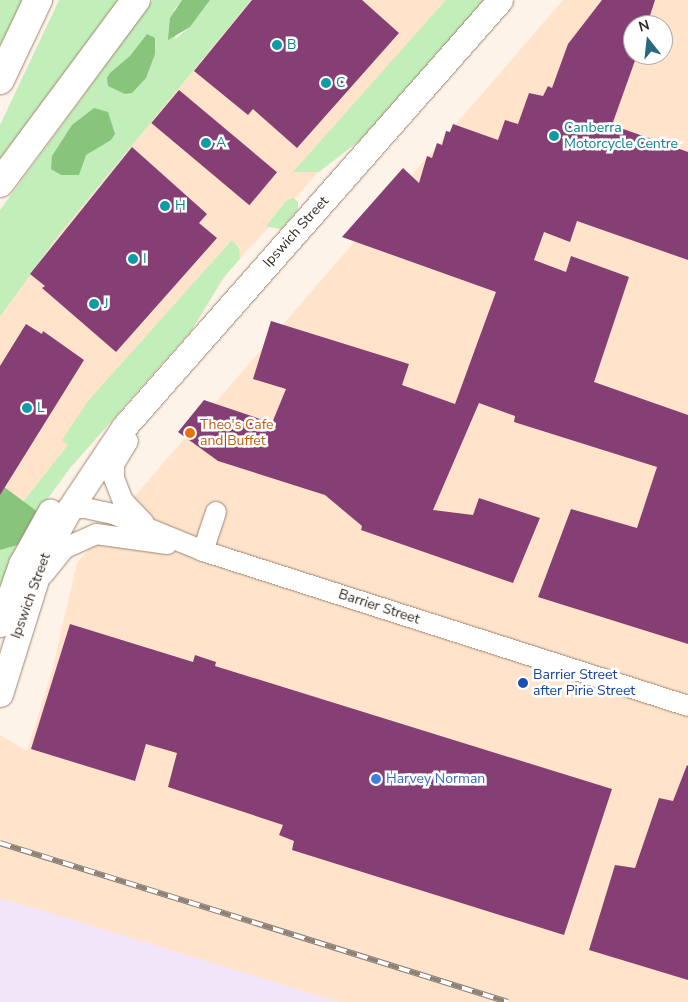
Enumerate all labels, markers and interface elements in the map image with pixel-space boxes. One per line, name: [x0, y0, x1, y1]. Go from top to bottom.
north arrow: [623, 15, 673, 65]
text: N: [636, 15, 652, 37]
place label: B: [287, 37, 296, 53]
marker: B: [271, 39, 283, 51]
place label: C: [336, 75, 345, 91]
marker: C: [320, 77, 332, 89]
place label: Canberra Motorcycle Centre: [564, 120, 678, 152]
marker: Canberra Motorcycle Centre: [548, 130, 560, 142]
place label: A: [216, 135, 226, 151]
marker: A: [200, 137, 212, 149]
street label: Ipswich Street: [260, 193, 332, 271]
place label: H: [175, 198, 186, 214]
marker: H: [159, 200, 171, 212]
place label: I: [143, 251, 147, 267]
marker: I: [127, 253, 139, 265]
place label: J: [104, 296, 109, 312]
marker: J: [88, 298, 100, 310]
place label: L: [37, 400, 45, 416]
marker: L: [21, 402, 33, 414]
place label: Theo's Cafe and Buffet: [200, 417, 274, 450]
marker: Theo's Cafe and Buffet: [184, 427, 196, 439]
street label: Ipswich Street: [8, 551, 54, 641]
street label: Barrier Street: [336, 586, 422, 628]
place label: Barrier Street after Pirie Street: [533, 667, 635, 700]
marker: Barrier Street after Pirie Street: [517, 677, 529, 689]
place label: Harvey Norman: [386, 771, 485, 787]
marker: Harvey Norman: [370, 773, 382, 785]

